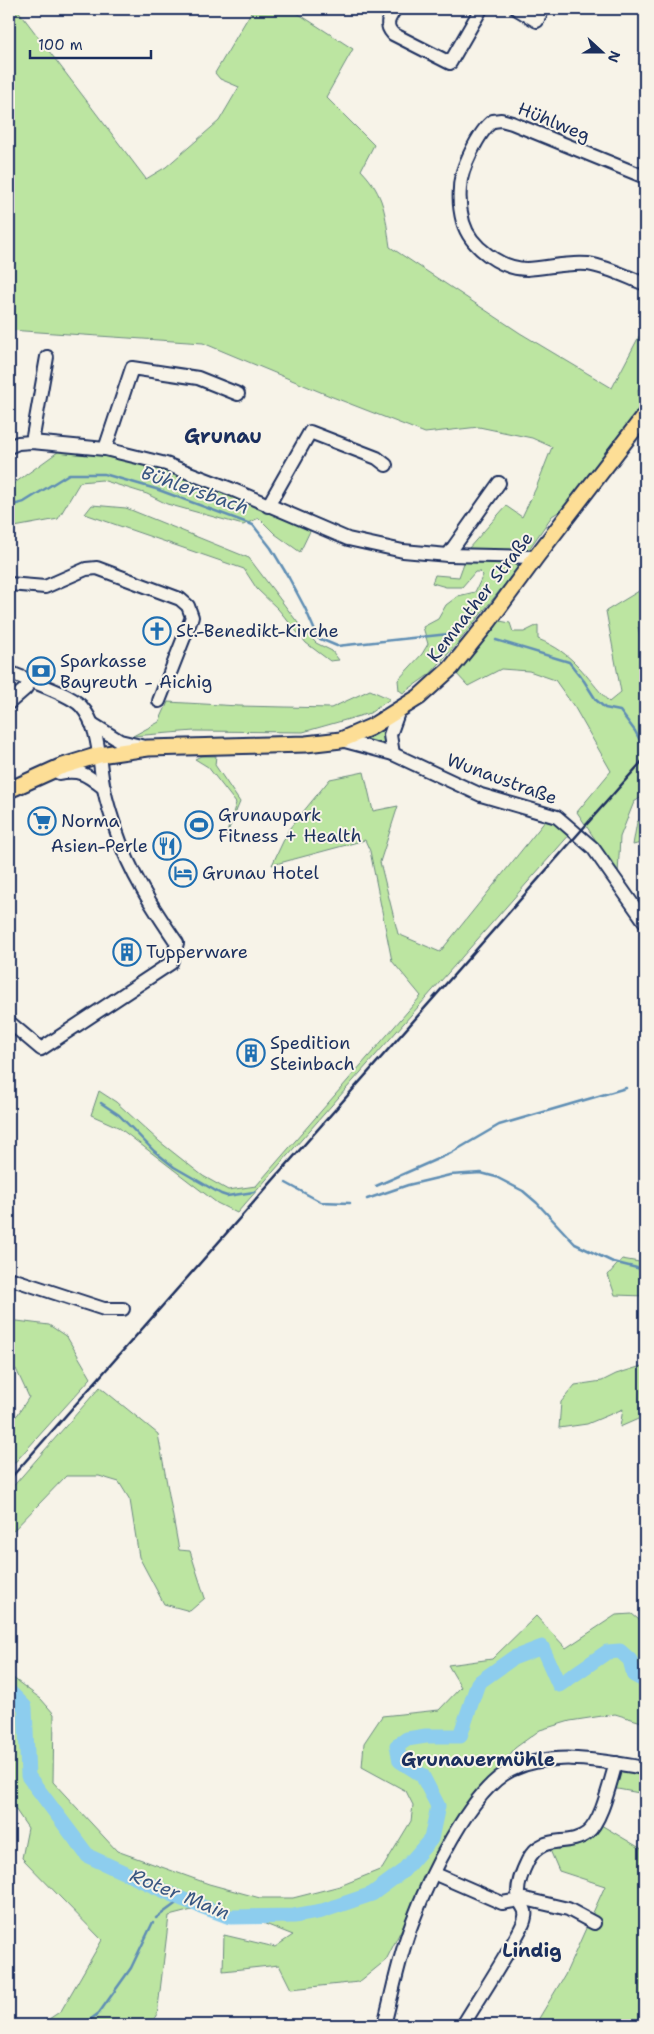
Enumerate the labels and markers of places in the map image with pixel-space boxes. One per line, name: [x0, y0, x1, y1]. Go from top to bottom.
church icon: St.-Benedikt-Kirche: [142, 616, 172, 646]
place label: St.-Benedikt-Kirche: [176, 619, 339, 643]
place label: Sparkasse Bayreuth - Aichig: [60, 649, 212, 694]
bank icon: Sparkasse Bayreuth - Aichig: [26, 656, 56, 686]
place label: Grunaupark Fitness + Health: [218, 803, 362, 848]
supermarket icon: Norma: [27, 806, 57, 836]
place label: Norma: [61, 809, 120, 833]
sports icon: Grunaupark Fitness + Health: [184, 810, 214, 840]
restaurant icon: Asien-Perle: [152, 831, 182, 861]
place label: Asien-Perle: [51, 834, 148, 858]
hotel icon: Grunau Hotel: [168, 858, 198, 888]
place label: Grunau Hotel: [202, 861, 320, 885]
building icon: Tupperware: [112, 937, 142, 967]
place label: Tupperware: [146, 940, 248, 964]
place label: Spedition Steinbach: [270, 1031, 355, 1076]
building icon: Spedition Steinbach: [236, 1038, 266, 1068]

